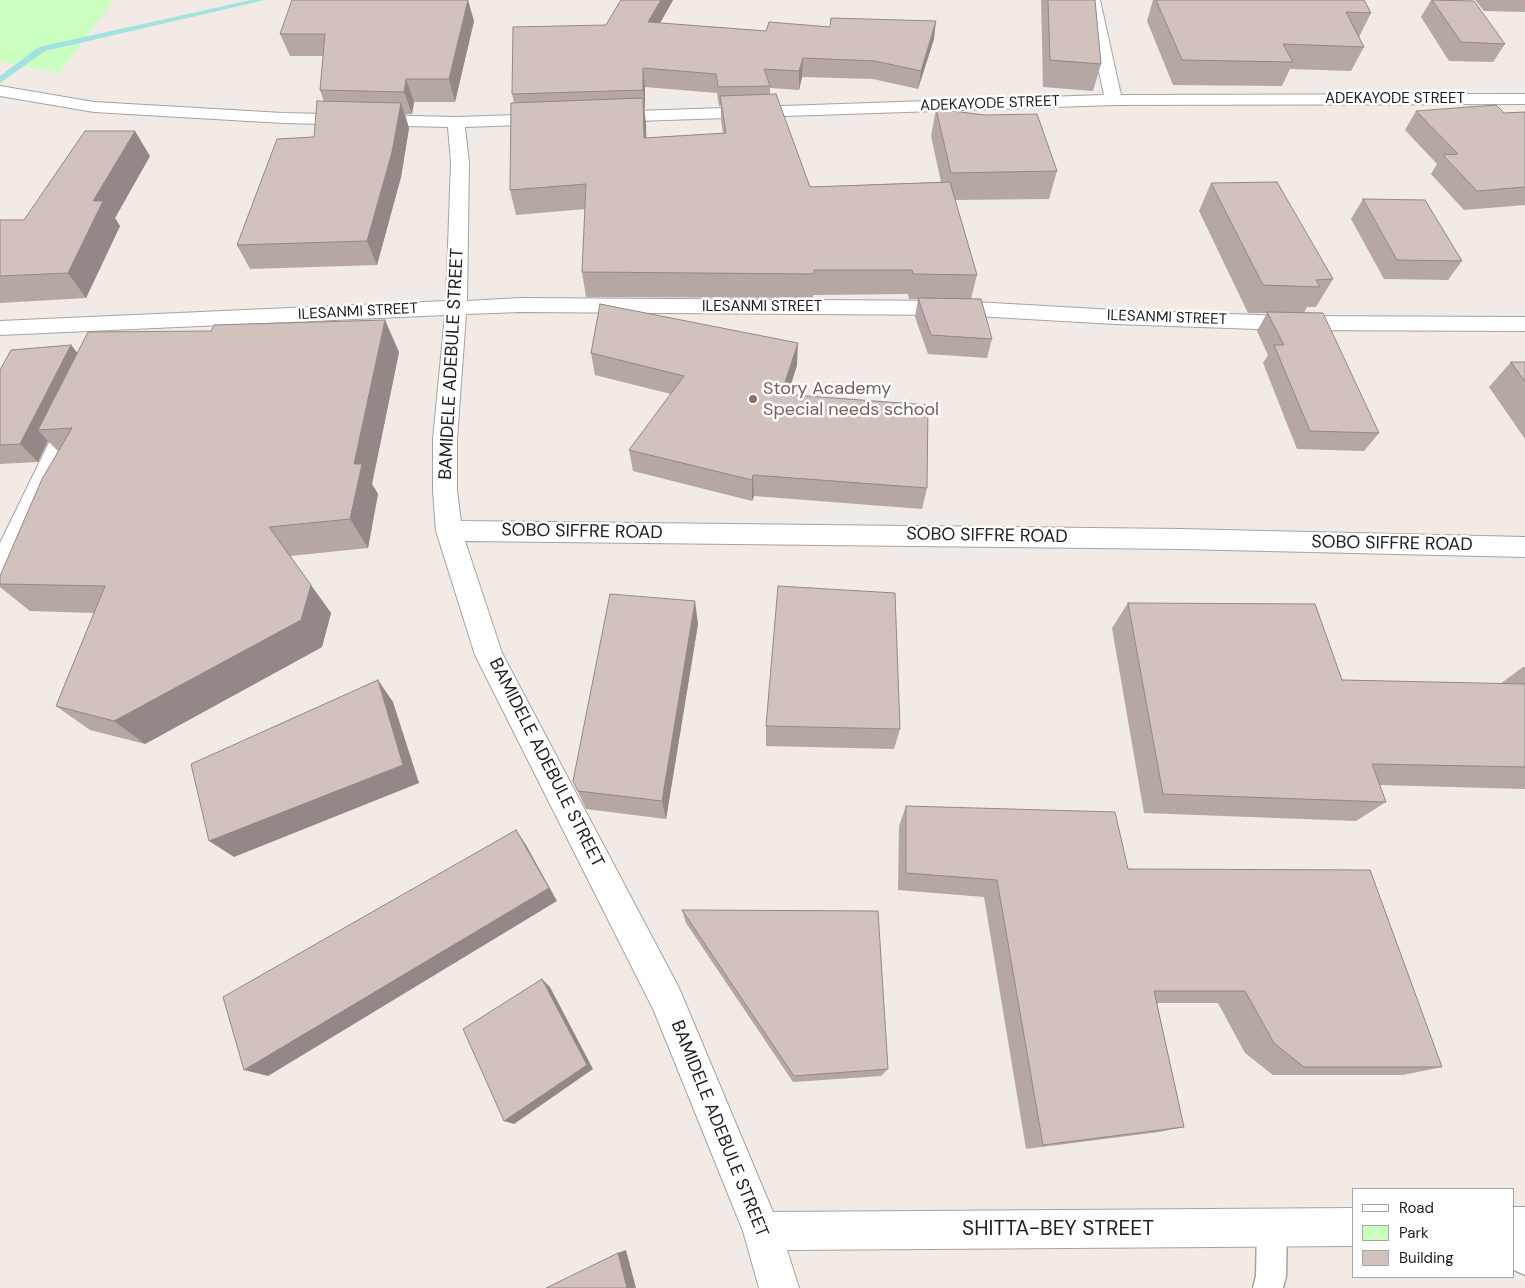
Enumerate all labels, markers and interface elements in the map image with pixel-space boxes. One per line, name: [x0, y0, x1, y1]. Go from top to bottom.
street label: ADEKAYODE STREET: [1325, 90, 1465, 108]
street label: ADEKAYODE STREET: [920, 93, 1060, 115]
street label: BAMIDELE ADEBULE STREET: [435, 248, 469, 480]
street label: ILESANMI STREET: [702, 298, 822, 316]
street label: ILESANMI STREET: [298, 300, 418, 324]
street label: ILESANMI STREET: [1107, 307, 1227, 329]
place label: Story Academy Special needs school: [763, 378, 939, 420]
marker: Story Academy Special needs school: [747, 393, 759, 405]
street label: SOBO SIFFRE ROAD: [501, 520, 663, 544]
street label: SOBO SIFFRE ROAD: [906, 524, 1068, 548]
street label: SOBO SIFFRE ROAD: [1311, 532, 1473, 556]
street label: BAMIDELE ADEBULE STREET: [484, 655, 608, 871]
street label: BAMIDELE ADEBULE STREET: [666, 1017, 772, 1241]
legend: [1352, 1188, 1515, 1278]
text: Road: [1399, 1198, 1434, 1218]
street label: SHITTA-BEY STREET: [962, 1216, 1154, 1242]
text: Park: [1399, 1223, 1429, 1243]
text: Building: [1399, 1248, 1454, 1268]

